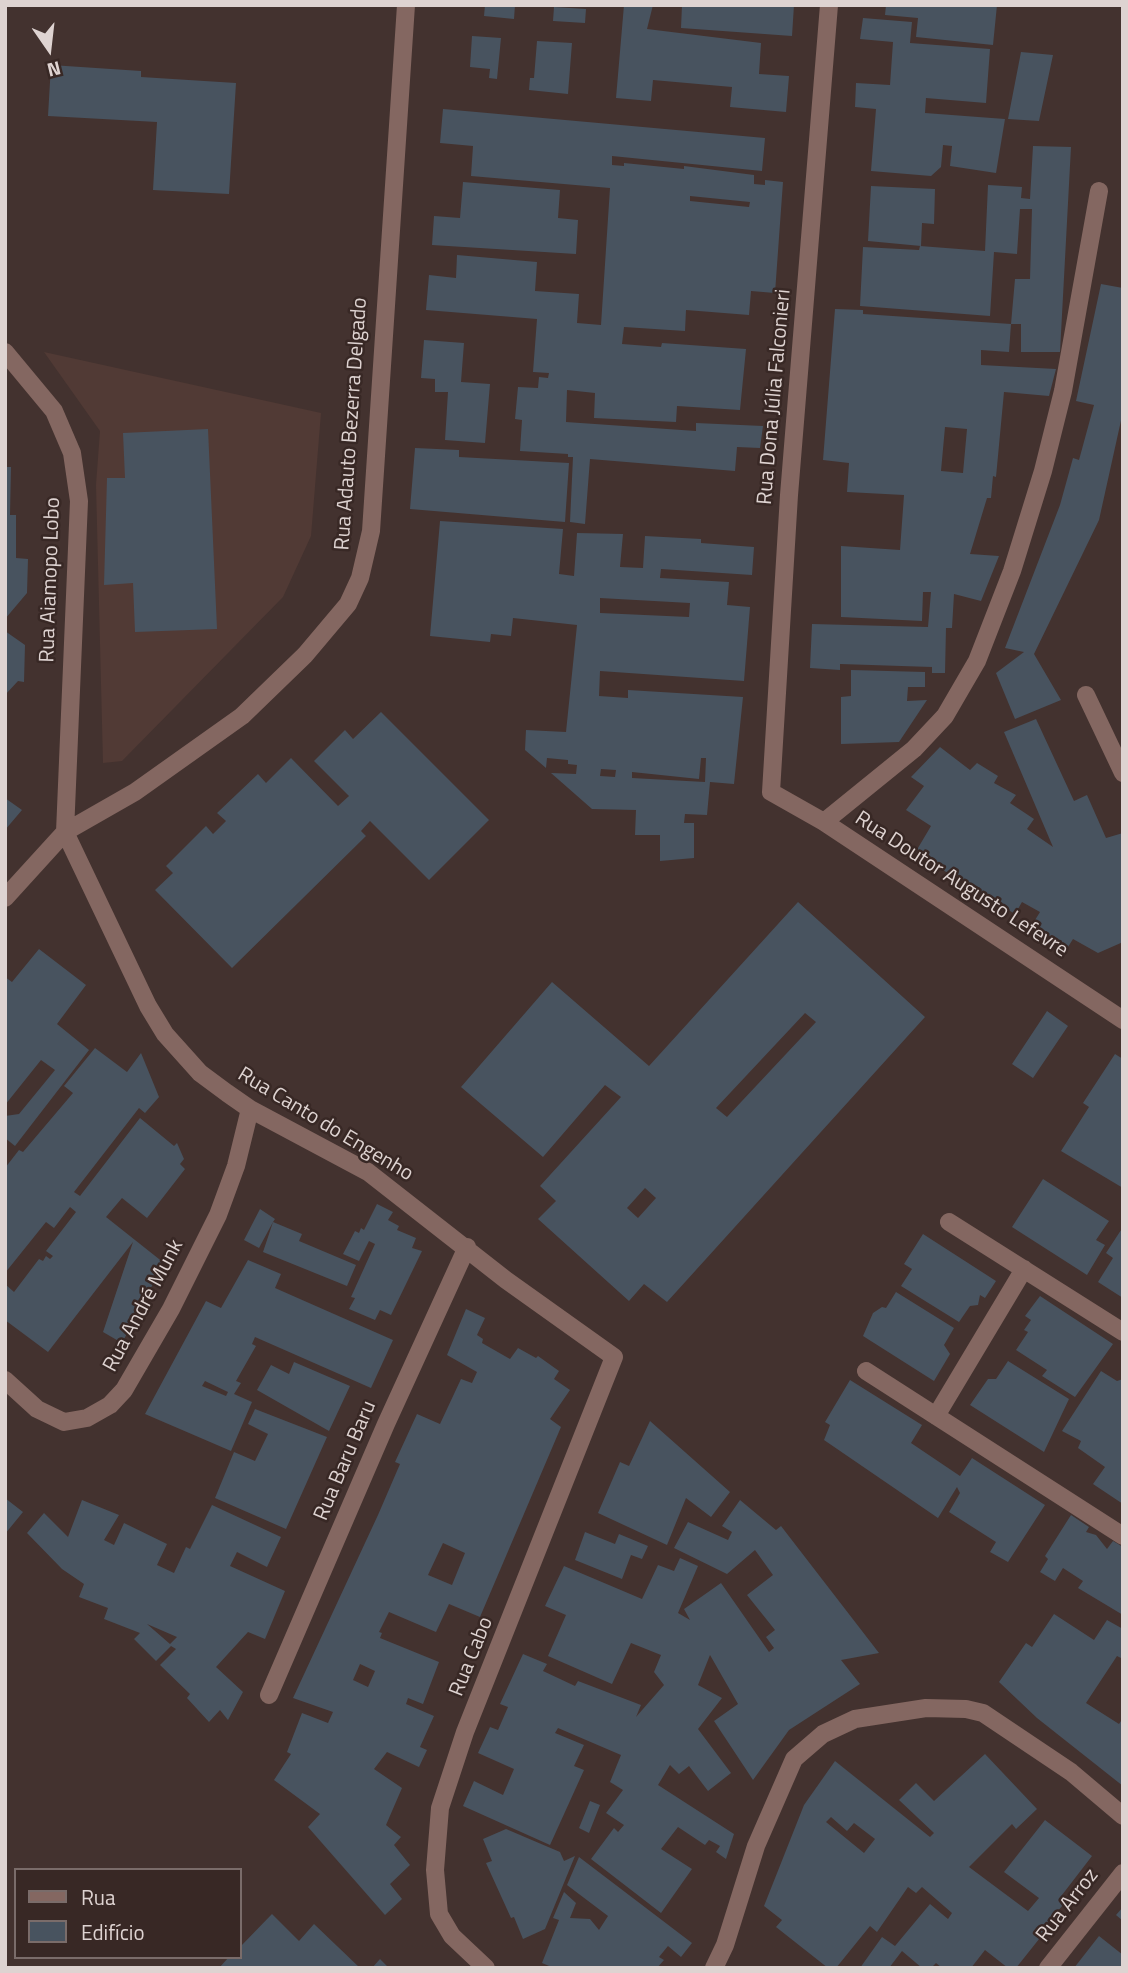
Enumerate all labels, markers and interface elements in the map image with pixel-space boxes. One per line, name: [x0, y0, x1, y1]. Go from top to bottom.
north arrow: [14, 14, 84, 84]
text: N: [44, 54, 64, 86]
street label: Rua Dona Júlia Falconieri: [753, 288, 797, 506]
street label: Rua Adauto Bezerra Delgado: [331, 297, 373, 551]
street label: Rua Aiamopo Lobo: [36, 497, 66, 663]
street label: Rua Doutor Augusto Lefevre: [850, 807, 1072, 963]
street label: Rua Canto do Engenho: [233, 1063, 417, 1187]
street label: Rua André Munk: [98, 1235, 190, 1377]
street label: Rua Baru Baru: [309, 1397, 383, 1525]
street label: Rua Cabo: [445, 1614, 499, 1700]
street label: Rua Arroz: [1031, 1864, 1105, 1948]
legend: [14, 1868, 242, 1959]
text: Rua: [81, 1881, 116, 1913]
text: Edifício: [81, 1916, 145, 1948]

